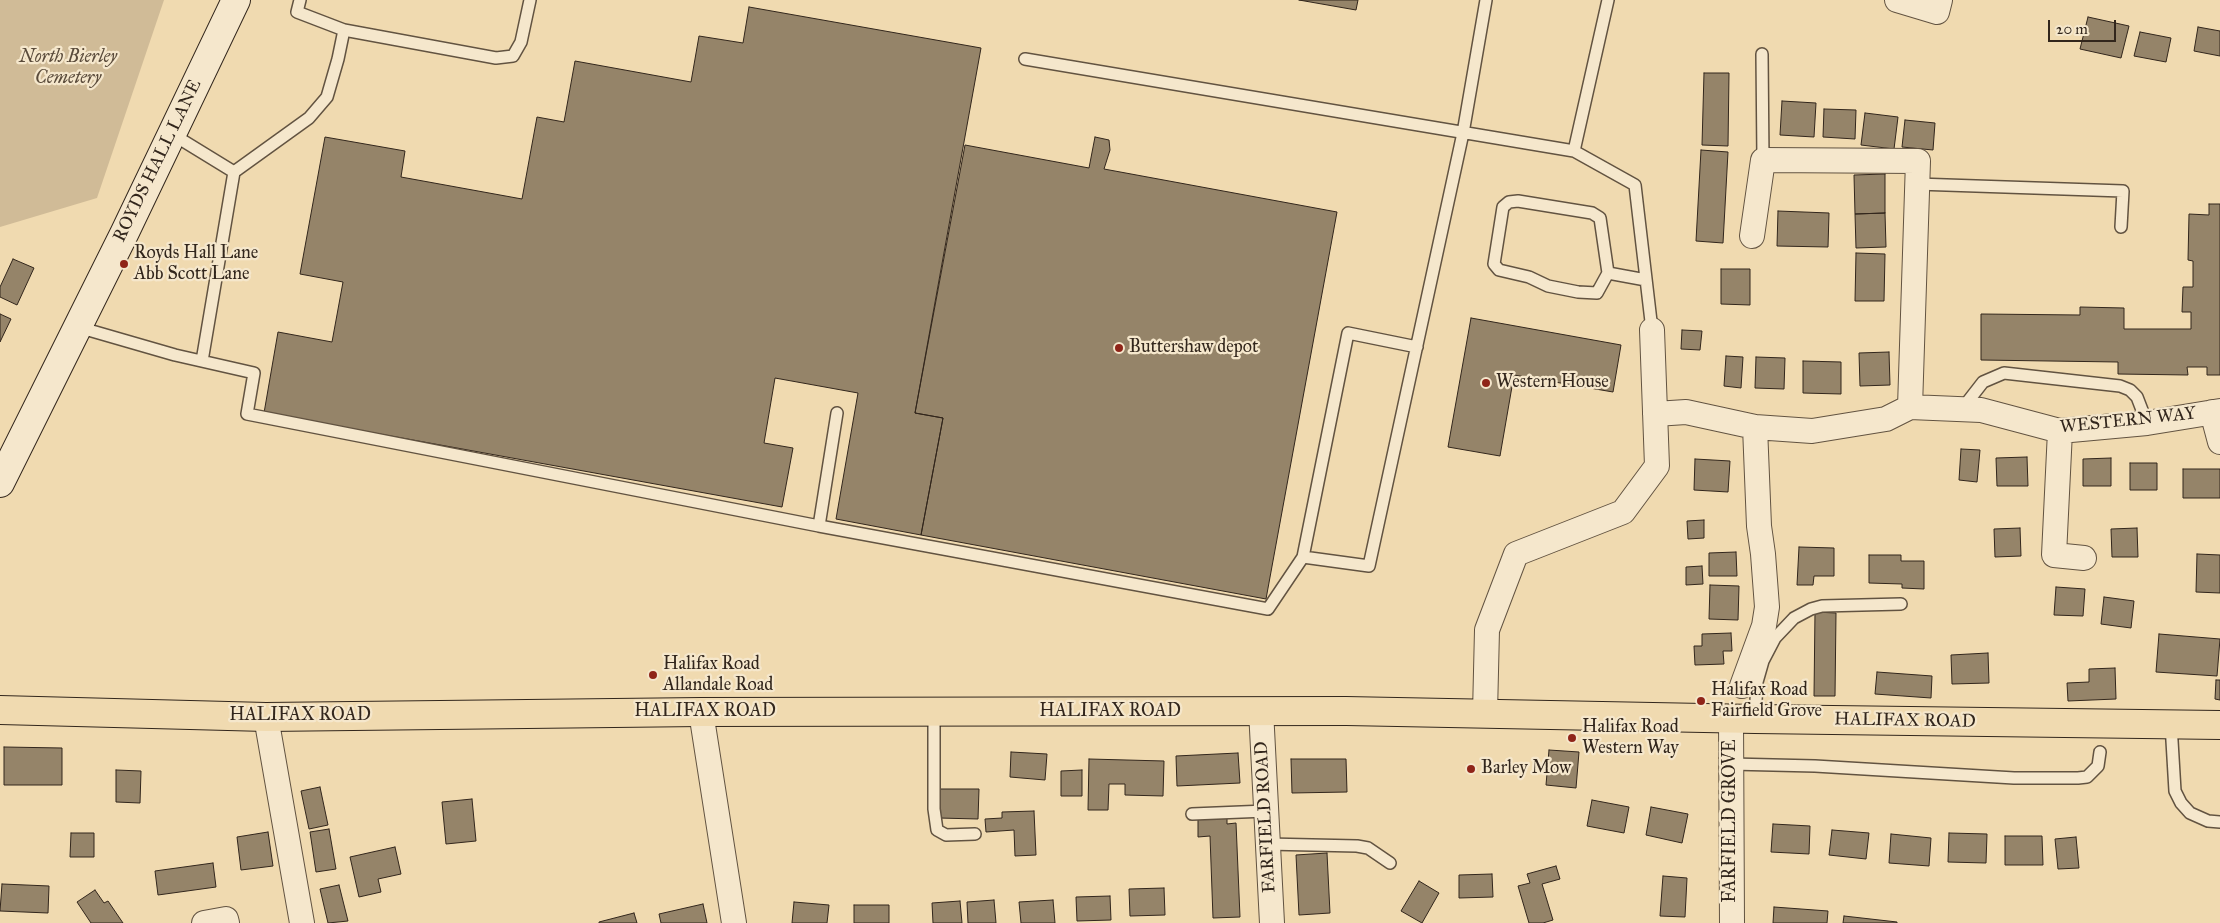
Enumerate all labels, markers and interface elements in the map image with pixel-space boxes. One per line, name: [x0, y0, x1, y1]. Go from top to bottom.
scale bar: [2050, 10, 2118, 42]
text: 20 m: [2056, 20, 2088, 38]
park label: North Bierley Cemetery: [19, 47, 117, 90]
street label: ROYDS HALL LANE: [109, 76, 207, 246]
place label: Royds Hall Lane Abb Scott Lane: [134, 243, 258, 286]
marker: Royds Hall Lane Abb Scott Lane: [118, 258, 130, 270]
place label: Buttershaw depot: [1129, 337, 1258, 359]
marker: Buttershaw depot: [1113, 342, 1125, 354]
place label: Western House: [1496, 372, 1609, 394]
marker: Western House: [1480, 377, 1492, 389]
street label: WESTERN WAY: [2059, 403, 2197, 439]
place label: Halifax Road Allandale Road: [663, 654, 773, 696]
marker: Halifax Road Allandale Road: [647, 669, 659, 681]
place label: Halifax Road Fairfield Grove: [1711, 680, 1822, 722]
marker: Halifax Road Fairfield Grove: [1695, 695, 1707, 707]
street label: HALIFAX ROAD: [634, 701, 776, 723]
street label: HALIFAX ROAD: [1039, 701, 1181, 723]
street label: HALIFAX ROAD: [229, 705, 371, 727]
street label: HALIFAX ROAD: [1834, 709, 1976, 733]
place label: Halifax Road Western Way: [1582, 717, 1679, 760]
marker: Halifax Road Western Way: [1566, 732, 1578, 744]
street label: FARFIELD GROVE: [1720, 739, 1742, 903]
street label: FARFIELD ROAD: [1251, 741, 1281, 893]
place label: Barley Mow: [1481, 758, 1571, 780]
marker: Barley Mow: [1465, 763, 1477, 775]

